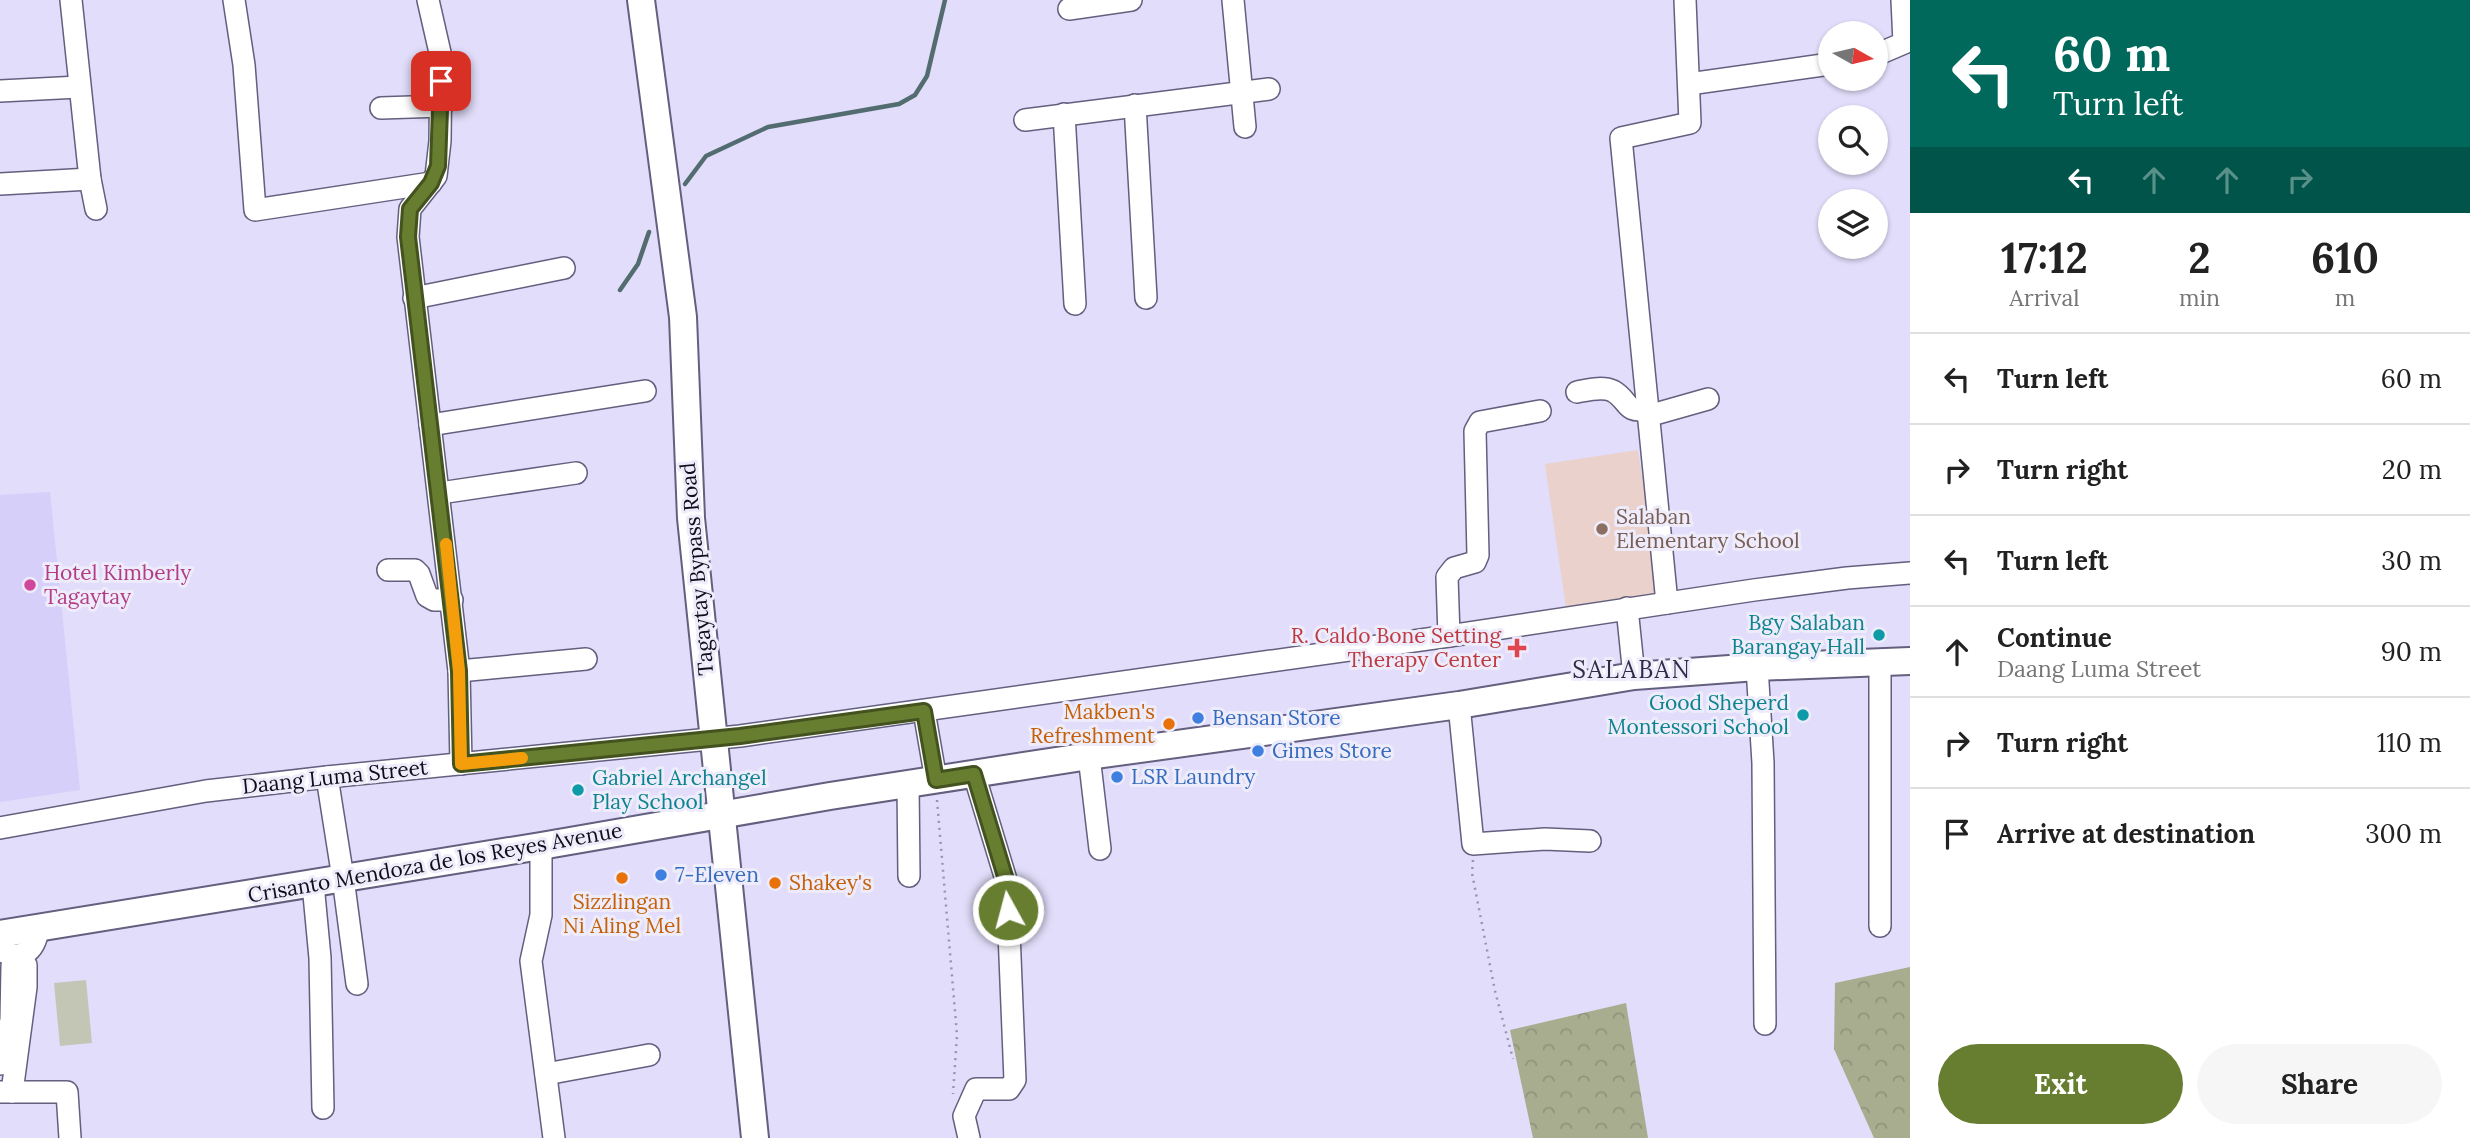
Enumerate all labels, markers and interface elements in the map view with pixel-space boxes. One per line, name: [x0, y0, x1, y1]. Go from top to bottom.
north arrow: [1818, 21, 1888, 91]
map controls: [1818, 21, 1888, 259]
text: 60 m: [2053, 22, 2170, 84]
icon: left: [1938, 28, 2029, 119]
pin: [411, 51, 471, 111]
icon: arrive: [422, 62, 460, 100]
text: Turn left: [2053, 83, 2183, 124]
button: search: [1818, 105, 1888, 175]
icon: left: [2062, 161, 2100, 199]
icon: ahead: [2135, 161, 2173, 199]
icon: ahead: [2208, 161, 2246, 199]
icon: right: [2281, 161, 2319, 199]
button: layers: [1818, 189, 1888, 259]
text: 17:12: [2001, 231, 2088, 285]
text: 2: [2188, 231, 2211, 285]
text: 610: [2311, 231, 2379, 285]
text: Arrival: [2009, 283, 2080, 312]
text: min: [2179, 283, 2220, 312]
text: m: [2335, 283, 2355, 312]
icon: left: [1938, 360, 1976, 398]
text: Turn left: [1997, 362, 2108, 395]
text: 60 m: [2381, 362, 2442, 395]
icon: right: [1938, 451, 1976, 489]
text: Turn right: [1997, 453, 2128, 486]
text: 20 m: [2382, 453, 2442, 486]
street label: Tagaytay Bypass Road: [674, 462, 719, 677]
place label: Salaban Elementary School: [1616, 503, 1800, 554]
marker: Salaban Elementary School: [1594, 521, 1610, 537]
icon: left: [1938, 542, 1976, 580]
text: Turn left: [1997, 544, 2108, 577]
text: 30 m: [2381, 544, 2442, 577]
place label: Hotel Kimberly Tagaytay: [44, 559, 191, 610]
marker: Hotel Kimberly Tagaytay: [22, 577, 38, 593]
place label: Bgy Salaban Barangay Hall: [1731, 609, 1865, 660]
text: Continue: [1997, 621, 2112, 654]
place label: R. Caldo Bone Setting Therapy Center: [1291, 622, 1501, 673]
marker: Bgy Salaban Barangay Hall: [1871, 627, 1887, 643]
icon: ahead: [1938, 633, 1976, 671]
text: 90 m: [2381, 635, 2442, 668]
marker: R. Caldo Bone Setting Therapy Center: [1507, 638, 1527, 658]
district label: SALABAN: [1572, 654, 1692, 685]
text: Daang Luma Street: [1997, 654, 2201, 683]
place label: Good Sheperd Montessori School: [1607, 689, 1789, 740]
place label: Makben's Refreshment: [1030, 698, 1156, 749]
place label: Bensan Store: [1212, 704, 1341, 731]
marker: Good Sheperd Montessori School: [1795, 707, 1811, 723]
marker: Bensan Store: [1190, 710, 1206, 726]
marker: Makben's Refreshment: [1161, 716, 1177, 732]
icon: right: [1938, 724, 1976, 762]
text: Turn right: [1997, 726, 2128, 759]
text: 110 m: [2377, 726, 2442, 759]
place label: Gimes Store: [1272, 737, 1392, 764]
marker: Gimes Store: [1250, 743, 1266, 759]
street label: Daang Luma Street: [241, 753, 430, 800]
place label: LSR Laundry: [1131, 763, 1255, 790]
place label: Gabriel Archangel Play School: [592, 764, 767, 815]
marker: LSR Laundry: [1109, 769, 1125, 785]
marker: Gabriel Archangel Play School: [570, 782, 586, 798]
icon: arrive: [1938, 815, 1976, 853]
street label: Crisanto Mendoza de los Reyes Avenue: [246, 816, 624, 909]
text: Arrive at destination: [1997, 817, 2255, 850]
text: 300 m: [2365, 817, 2442, 850]
place label: 7-Eleven: [675, 861, 759, 888]
marker: 7-Eleven: [653, 867, 669, 883]
place label: Shakey's: [789, 869, 872, 896]
marker: Sizzlingan Ni Aling Mel: [614, 870, 630, 886]
position arrow: [971, 873, 1045, 947]
marker: Shakey's: [767, 875, 783, 891]
place label: Sizzlingan Ni Aling Mel: [563, 888, 681, 939]
button: Exit: [1938, 1044, 2183, 1124]
button: Share: [2197, 1044, 2442, 1124]

